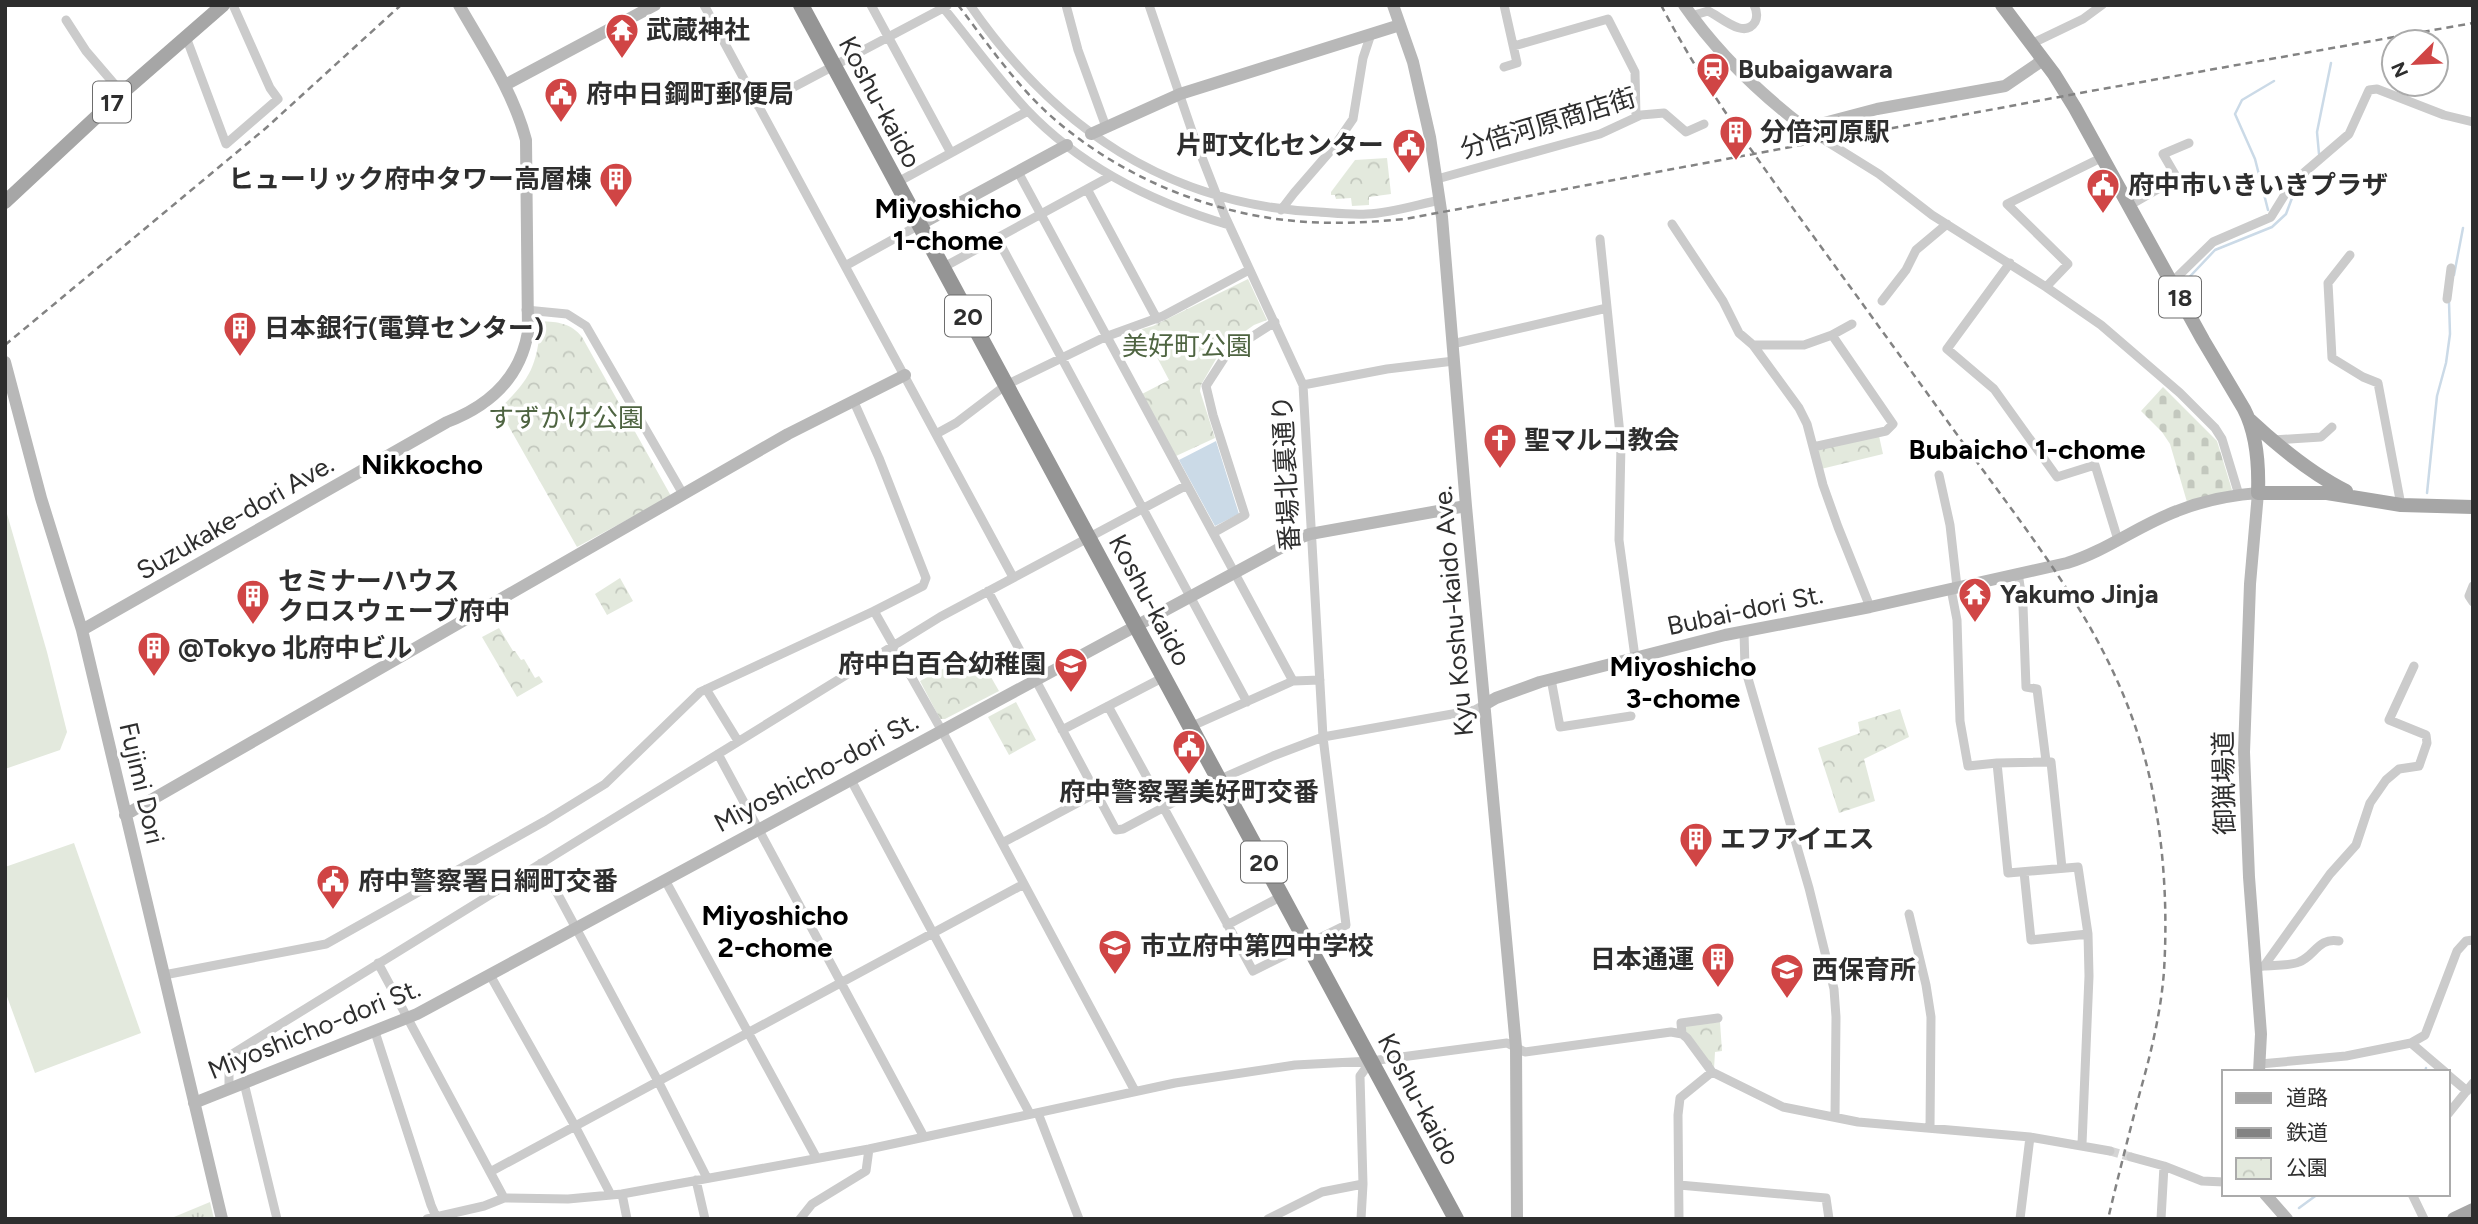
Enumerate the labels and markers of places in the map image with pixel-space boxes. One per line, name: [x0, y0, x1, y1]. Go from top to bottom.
temple icon: 武蔵神社: [603, 11, 641, 60]
place label: 武蔵神社: [646, 14, 750, 46]
station icon: Bubaigawara: [1694, 50, 1732, 99]
place label: Bubaigawara: [1738, 53, 1893, 85]
public building icon: 府中日鋼町郵便局: [542, 75, 580, 124]
place label: 府中日鋼町郵便局: [586, 78, 794, 110]
building icon: 分倍河原駅: [1717, 113, 1755, 162]
place label: 分倍河原駅: [1760, 116, 1890, 148]
public building icon: 片町文化センター: [1390, 126, 1428, 175]
place label: 片町文化センター: [1176, 129, 1384, 161]
building icon: ヒューリック府中タワー高層棟: [597, 160, 635, 209]
place label: ヒューリック府中タワー高層棟: [228, 163, 592, 195]
public building icon: 府中市いきいきプラザ: [2084, 166, 2122, 215]
place label: 府中市いきいきプラザ: [2128, 169, 2388, 201]
building icon: 日本銀行(電算センター): [221, 309, 259, 358]
place label: 日本銀行(電算センター): [264, 312, 544, 344]
church icon: 聖マルコ教会: [1481, 421, 1519, 470]
place label: 聖マルコ教会: [1524, 424, 1679, 456]
place label: セミナーハウス クロスウェーブ府中: [278, 565, 510, 627]
temple icon: Yakumo Jinja: [1956, 575, 1994, 624]
building icon: セミナーハウス クロスウェーブ府中: [234, 577, 272, 626]
place label: Yakumo Jinja: [2000, 578, 2159, 610]
building icon: @Tokyo 北府中ビル: [135, 629, 173, 678]
place label: @Tokyo 北府中ビル: [178, 632, 412, 664]
school or university icon: 府中白百合幼稚園: [1052, 645, 1090, 694]
place label: 府中白百合幼稚園: [838, 648, 1046, 680]
public building icon: 府中警察署美好町交番: [1170, 727, 1208, 776]
place label: 府中警察署美好町交番: [1059, 776, 1319, 808]
building icon: エフアイエス: [1677, 820, 1715, 869]
place label: エフアイエス: [1720, 823, 1874, 855]
public building icon: 府中警察署日綱町交番: [314, 862, 352, 911]
place label: 府中警察署日綱町交番: [358, 865, 618, 897]
school or university icon: 市立府中第四中学校: [1096, 927, 1134, 976]
place label: 市立府中第四中学校: [1140, 930, 1374, 962]
building icon: 日本通運: [1699, 940, 1737, 989]
place label: 日本通運: [1590, 943, 1694, 975]
school or university icon: 西保育所: [1768, 951, 1806, 1000]
place label: 西保育所: [1812, 954, 1916, 986]

